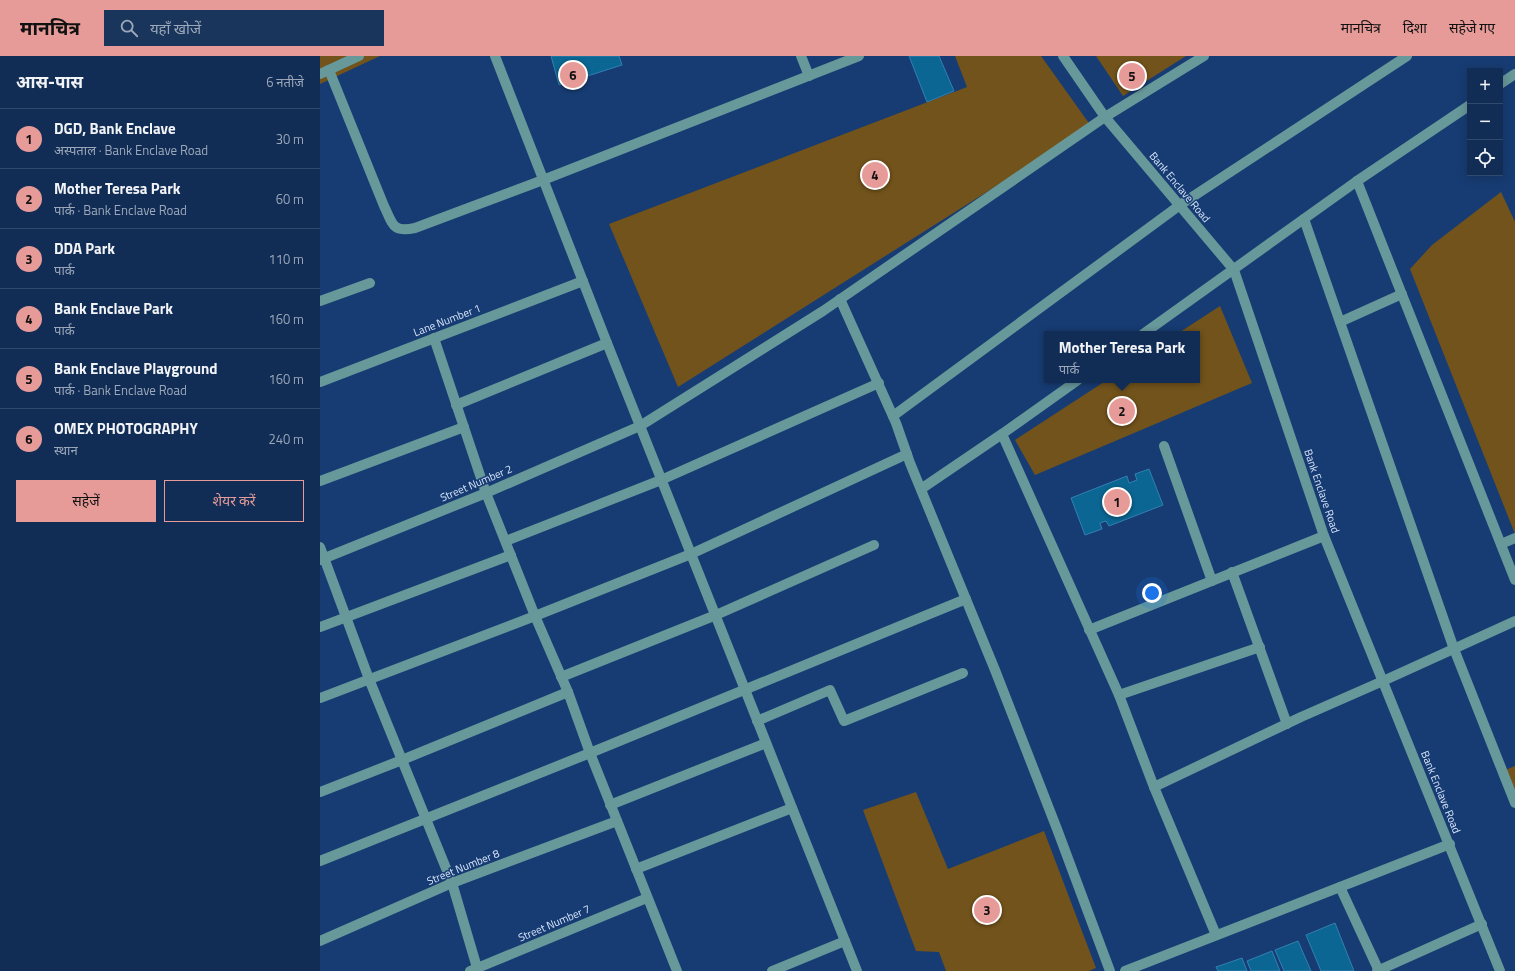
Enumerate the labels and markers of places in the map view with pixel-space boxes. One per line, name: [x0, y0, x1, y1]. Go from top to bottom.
pin: 6: [560, 60, 586, 90]
pin: 5: [1119, 61, 1145, 91]
pin: 4: [862, 160, 888, 190]
pin: 2: [1109, 396, 1135, 426]
pin: 1: [1104, 487, 1130, 517]
pin: 3: [974, 895, 1000, 925]

